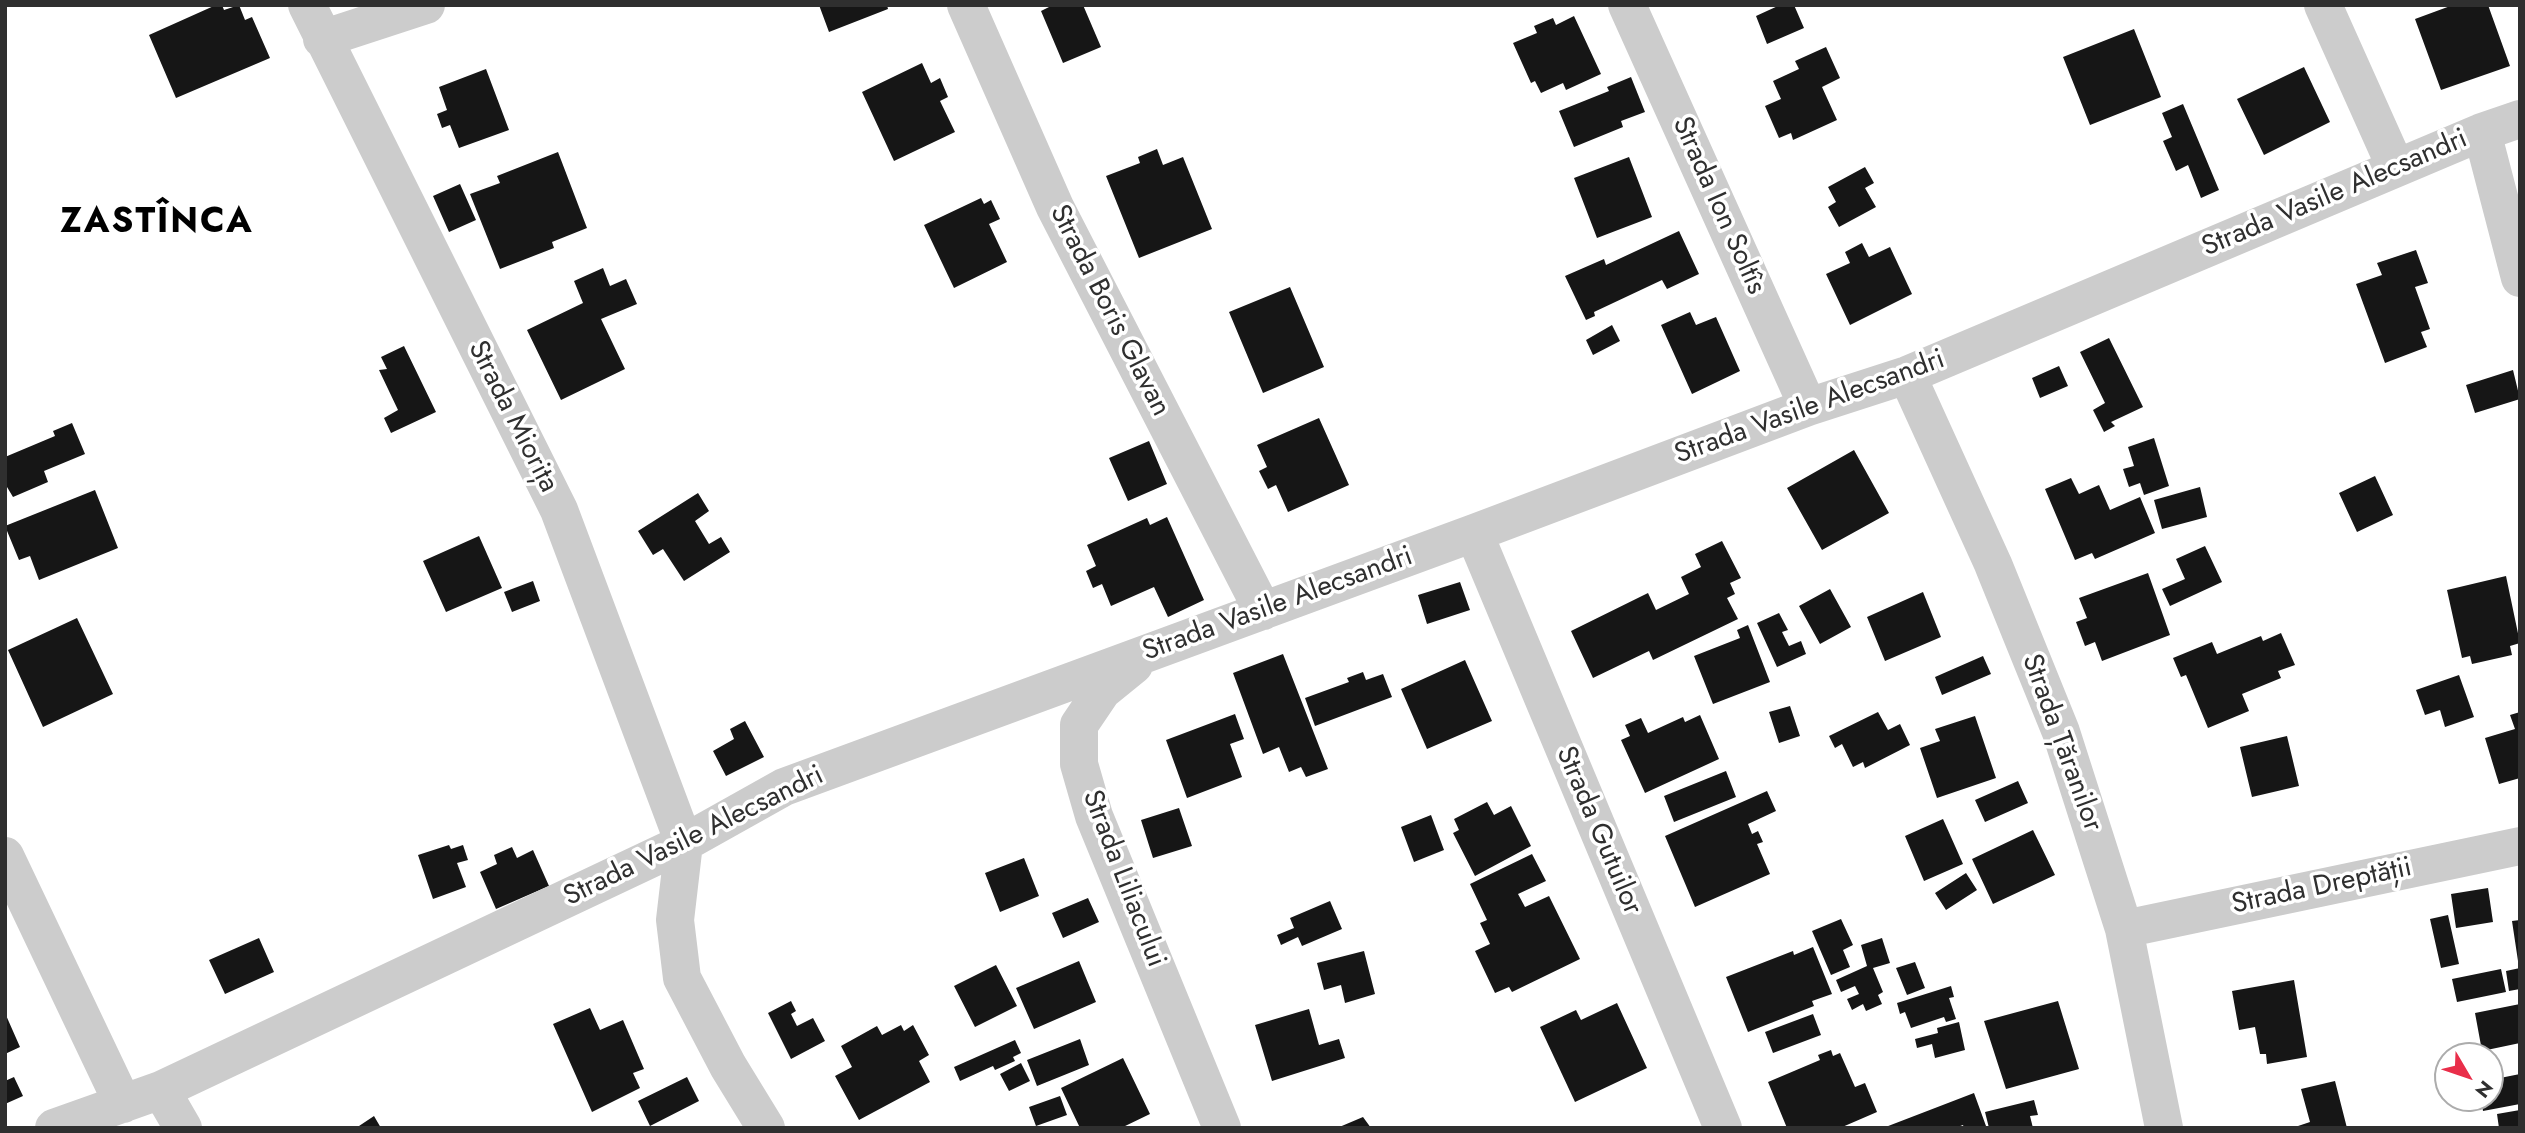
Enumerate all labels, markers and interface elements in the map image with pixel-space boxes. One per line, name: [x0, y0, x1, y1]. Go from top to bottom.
street label: Strada Ion Soltîs: [1664, 112, 1772, 300]
street label: Strada Vasile Alecsandri: [2197, 123, 2473, 265]
street label: Strada Boris Glavan: [1041, 200, 1177, 422]
district label: ZASTÎNCA: [61, 203, 253, 245]
street label: Strada Miorița: [460, 336, 564, 498]
street label: Strada Vasile Alecsandri: [1670, 343, 1950, 473]
street label: Strada Vasile Alecsandri: [1138, 540, 1418, 670]
street label: Strada Țăranilor: [2013, 650, 2109, 836]
street label: Strada Gutuilor: [1547, 742, 1649, 920]
street label: Strada Vasile Alecsandri: [559, 759, 829, 915]
street label: Strada Liliacului: [1074, 786, 1172, 972]
street label: Strada Dreptății: [2229, 852, 2415, 922]
north arrow: [2434, 1042, 2504, 1112]
text: N: [2469, 1075, 2499, 1104]

